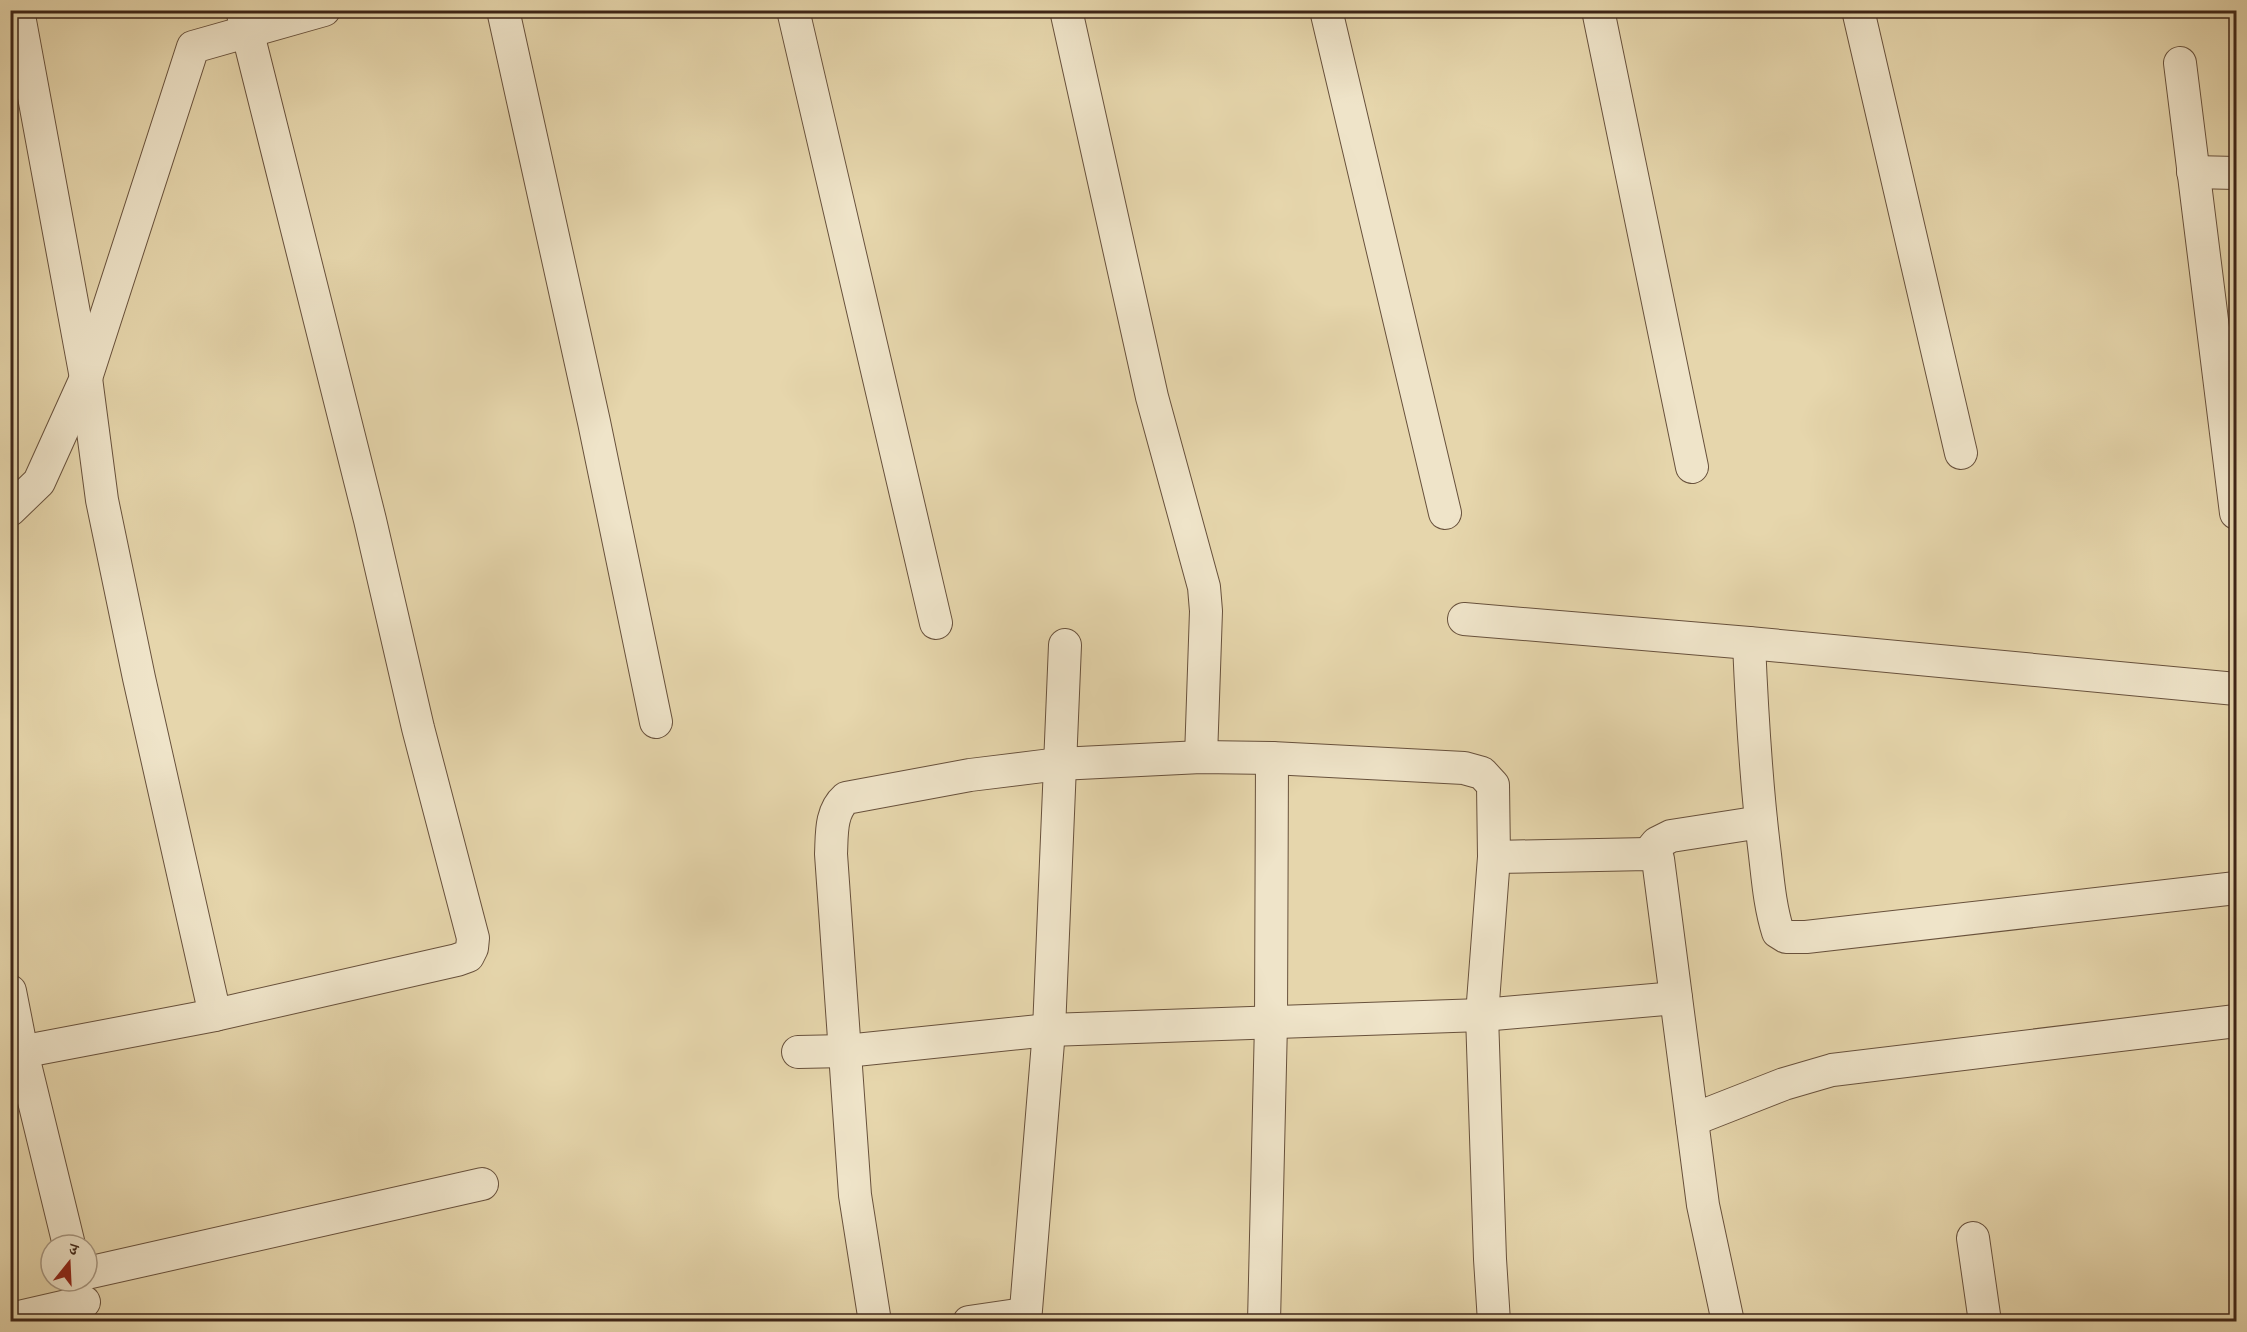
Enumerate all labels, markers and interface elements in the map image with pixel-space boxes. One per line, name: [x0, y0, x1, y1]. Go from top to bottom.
north arrow: [39, 1233, 99, 1293]
text: उ: [65, 1239, 82, 1261]

